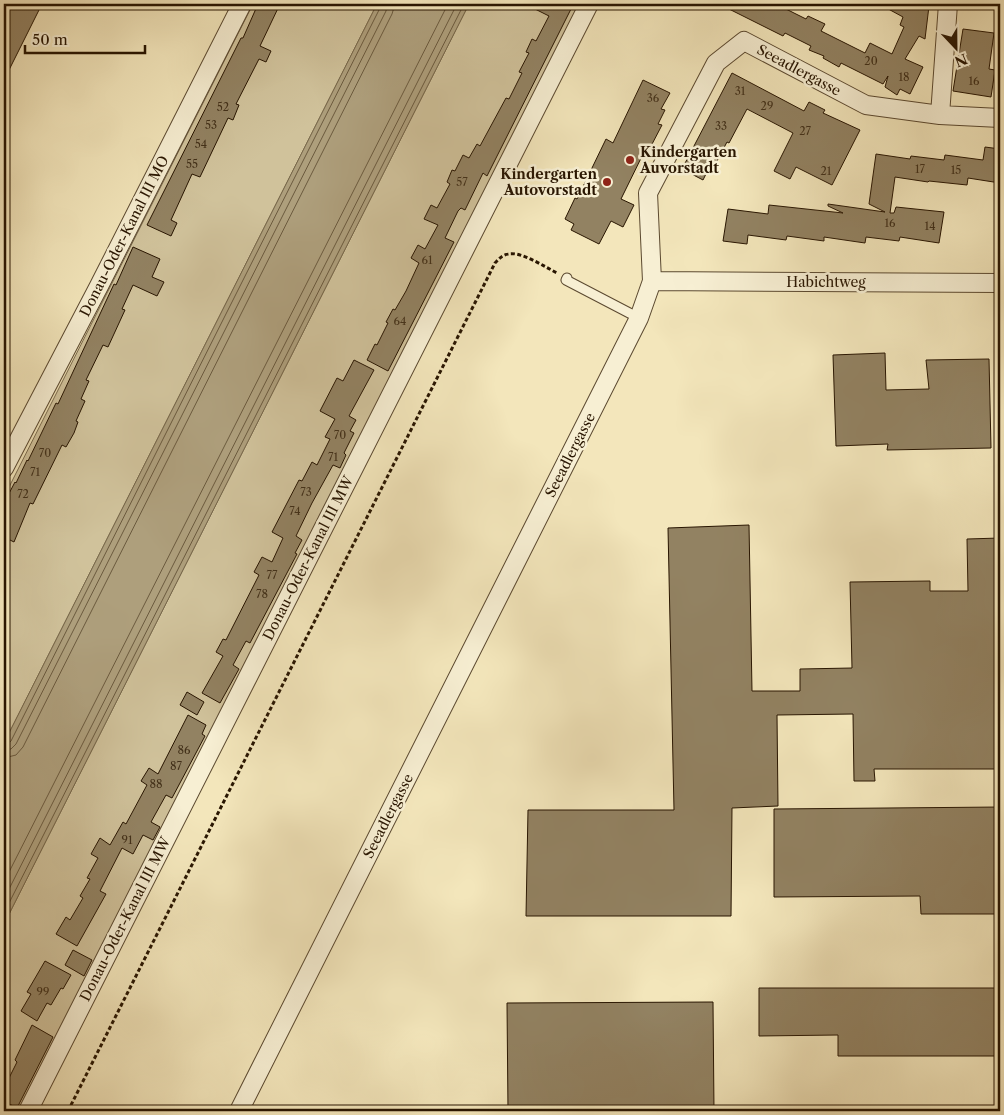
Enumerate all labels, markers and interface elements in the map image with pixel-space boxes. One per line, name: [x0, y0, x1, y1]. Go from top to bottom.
scale bar: [25, 22, 145, 54]
north arrow: [932, 22, 982, 72]
text: 50 m: [32, 30, 68, 49]
street label: Seeadlergasse: [754, 40, 844, 100]
text: N: [952, 49, 970, 71]
house number: 20: [864, 54, 878, 68]
house number: 18: [898, 70, 910, 84]
house number: 16: [968, 74, 980, 88]
house number: 31: [735, 84, 746, 98]
house number: 36: [647, 91, 660, 105]
house number: 29: [761, 99, 773, 113]
house number: 52: [217, 100, 229, 114]
house number: 53: [205, 118, 217, 132]
house number: 33: [715, 119, 727, 133]
house number: 27: [799, 124, 811, 138]
house number: 54: [195, 137, 207, 151]
place label: Kindergarten Auvorstadt: [639, 143, 737, 177]
street label: Donau-Oder-Kanal III MO: [76, 153, 172, 319]
marker: Kindergarten Auvorstadt: [624, 154, 636, 166]
house number: 55: [186, 157, 198, 171]
house number: 17: [915, 162, 926, 176]
house number: 15: [951, 163, 961, 177]
house number: 21: [821, 164, 832, 178]
place label: Kindergarten Autovorstadt: [500, 165, 597, 199]
house number: 57: [456, 175, 468, 189]
marker: Kindergarten Autovorstadt: [601, 176, 613, 188]
house number: 16: [884, 216, 896, 230]
house number: 14: [925, 219, 935, 233]
house number: 61: [421, 253, 433, 267]
street label: Habichtweg: [786, 273, 866, 291]
house number: 64: [394, 314, 406, 328]
street label: Seeadlergasse: [541, 410, 599, 500]
house number: 70: [334, 428, 346, 442]
house number: 70: [39, 446, 51, 460]
house number: 71: [328, 450, 338, 464]
house number: 71: [30, 465, 40, 479]
street label: Donau-Oder-Kanal III MW: [259, 472, 358, 643]
house number: 73: [300, 485, 312, 499]
house number: 72: [17, 487, 29, 501]
house number: 74: [289, 504, 301, 518]
house number: 77: [267, 568, 278, 582]
house number: 78: [256, 587, 268, 601]
house number: 86: [178, 743, 191, 757]
house number: 87: [170, 759, 183, 773]
street label: Seeadlergasse: [359, 771, 417, 861]
house number: 88: [149, 777, 163, 791]
street label: Donau-Oder-Kanal III MW: [76, 833, 175, 1004]
house number: 91: [121, 833, 133, 847]
house number: 99: [37, 985, 49, 999]

